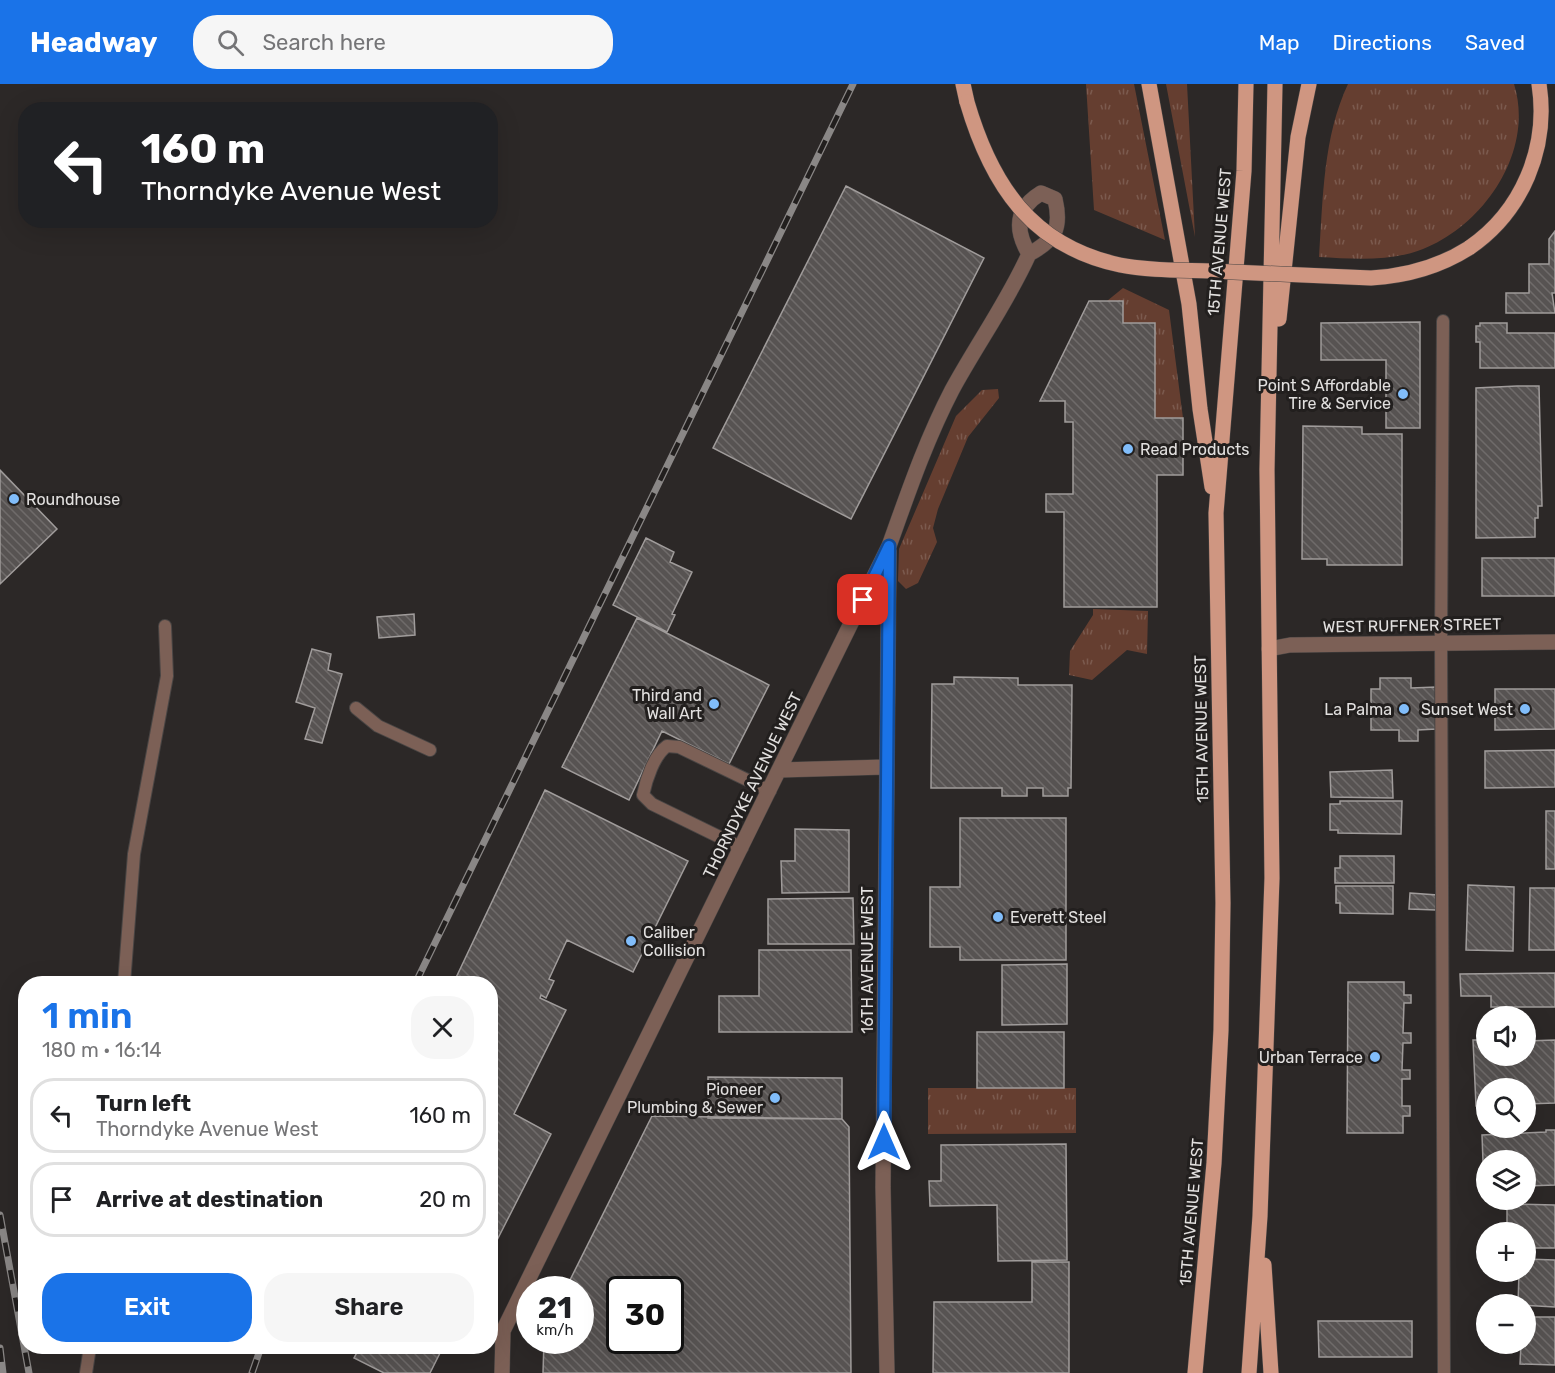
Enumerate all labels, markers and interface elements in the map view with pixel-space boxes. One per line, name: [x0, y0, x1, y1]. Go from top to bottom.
search box: [193, 15, 613, 69]
text: Headway: [30, 26, 157, 59]
icon: search: [214, 26, 247, 59]
text: Search here: [262, 29, 386, 56]
text: Map: [1259, 30, 1300, 55]
text: Directions: [1333, 30, 1432, 55]
text: Saved: [1465, 30, 1525, 55]
text: 160 m: [141, 124, 265, 174]
icon: left: [42, 126, 120, 204]
street label: 15TH AVENUE WEST: [1204, 168, 1235, 317]
text: Thorndyke Avenue West: [141, 175, 441, 207]
place label: Point S Affordable Tire & Service: [1257, 376, 1391, 413]
marker: Point S Affordable Tire & Service: [1396, 387, 1410, 401]
place label: Read Products: [1140, 440, 1249, 459]
marker: Read Products: [1121, 442, 1135, 456]
place label: Roundhouse: [26, 490, 120, 509]
marker: Roundhouse: [7, 492, 21, 506]
pin: [837, 574, 888, 625]
icon: arrive: [846, 583, 879, 616]
street label: WEST RUFFNER STREET: [1322, 614, 1502, 637]
street label: 15TH AVENUE WEST: [1191, 655, 1212, 803]
place label: Third and Wall Art: [632, 686, 702, 723]
street label: THORNDYKE AVENUE WEST: [699, 689, 806, 881]
marker: Third and Wall Art: [707, 697, 721, 711]
place label: La Palma: [1324, 700, 1392, 719]
place label: Sunset West: [1421, 700, 1513, 719]
marker: La Palma: [1397, 702, 1411, 716]
marker: Sunset West: [1518, 702, 1532, 716]
street label: 16TH AVENUE WEST: [858, 886, 877, 1034]
place label: Everett Steel: [1010, 908, 1106, 927]
marker: Everett Steel: [991, 910, 1005, 924]
place label: Caliber Collision: [643, 923, 705, 960]
marker: Caliber Collision: [624, 934, 638, 948]
text: 1 min: [42, 994, 133, 1037]
button: close: [411, 996, 474, 1059]
map controls: [1476, 1006, 1536, 1354]
button: sound: [1476, 1006, 1536, 1066]
text: 180 m · 16:14: [42, 1038, 162, 1062]
place label: Urban Terrace: [1259, 1048, 1363, 1067]
marker: Urban Terrace: [1368, 1050, 1382, 1064]
button: search: [1476, 1078, 1536, 1138]
place label: Pioneer Plumbing & Sewer: [627, 1080, 763, 1117]
text: Turn left: [96, 1090, 191, 1117]
marker: Pioneer Plumbing & Sewer: [768, 1091, 782, 1105]
icon: left: [45, 1099, 78, 1132]
text: 160 m: [409, 1102, 471, 1129]
position arrow: [852, 1110, 916, 1174]
text: Thorndyke Avenue West: [96, 1117, 318, 1141]
street label: 15TH AVENUE WEST: [1176, 1138, 1207, 1287]
button: layers: [1476, 1150, 1536, 1210]
icon: arrive: [45, 1183, 78, 1216]
text: Arrive at destination: [96, 1186, 323, 1213]
text: 20 m: [419, 1186, 471, 1213]
button: +: [1476, 1222, 1536, 1282]
button: Exit: [42, 1273, 252, 1342]
button: Share: [264, 1273, 474, 1342]
speed limit sign: 30: [606, 1276, 684, 1354]
text: 21: [538, 1290, 572, 1326]
button: −: [1476, 1294, 1536, 1354]
text: km/h: [536, 1321, 574, 1339]

